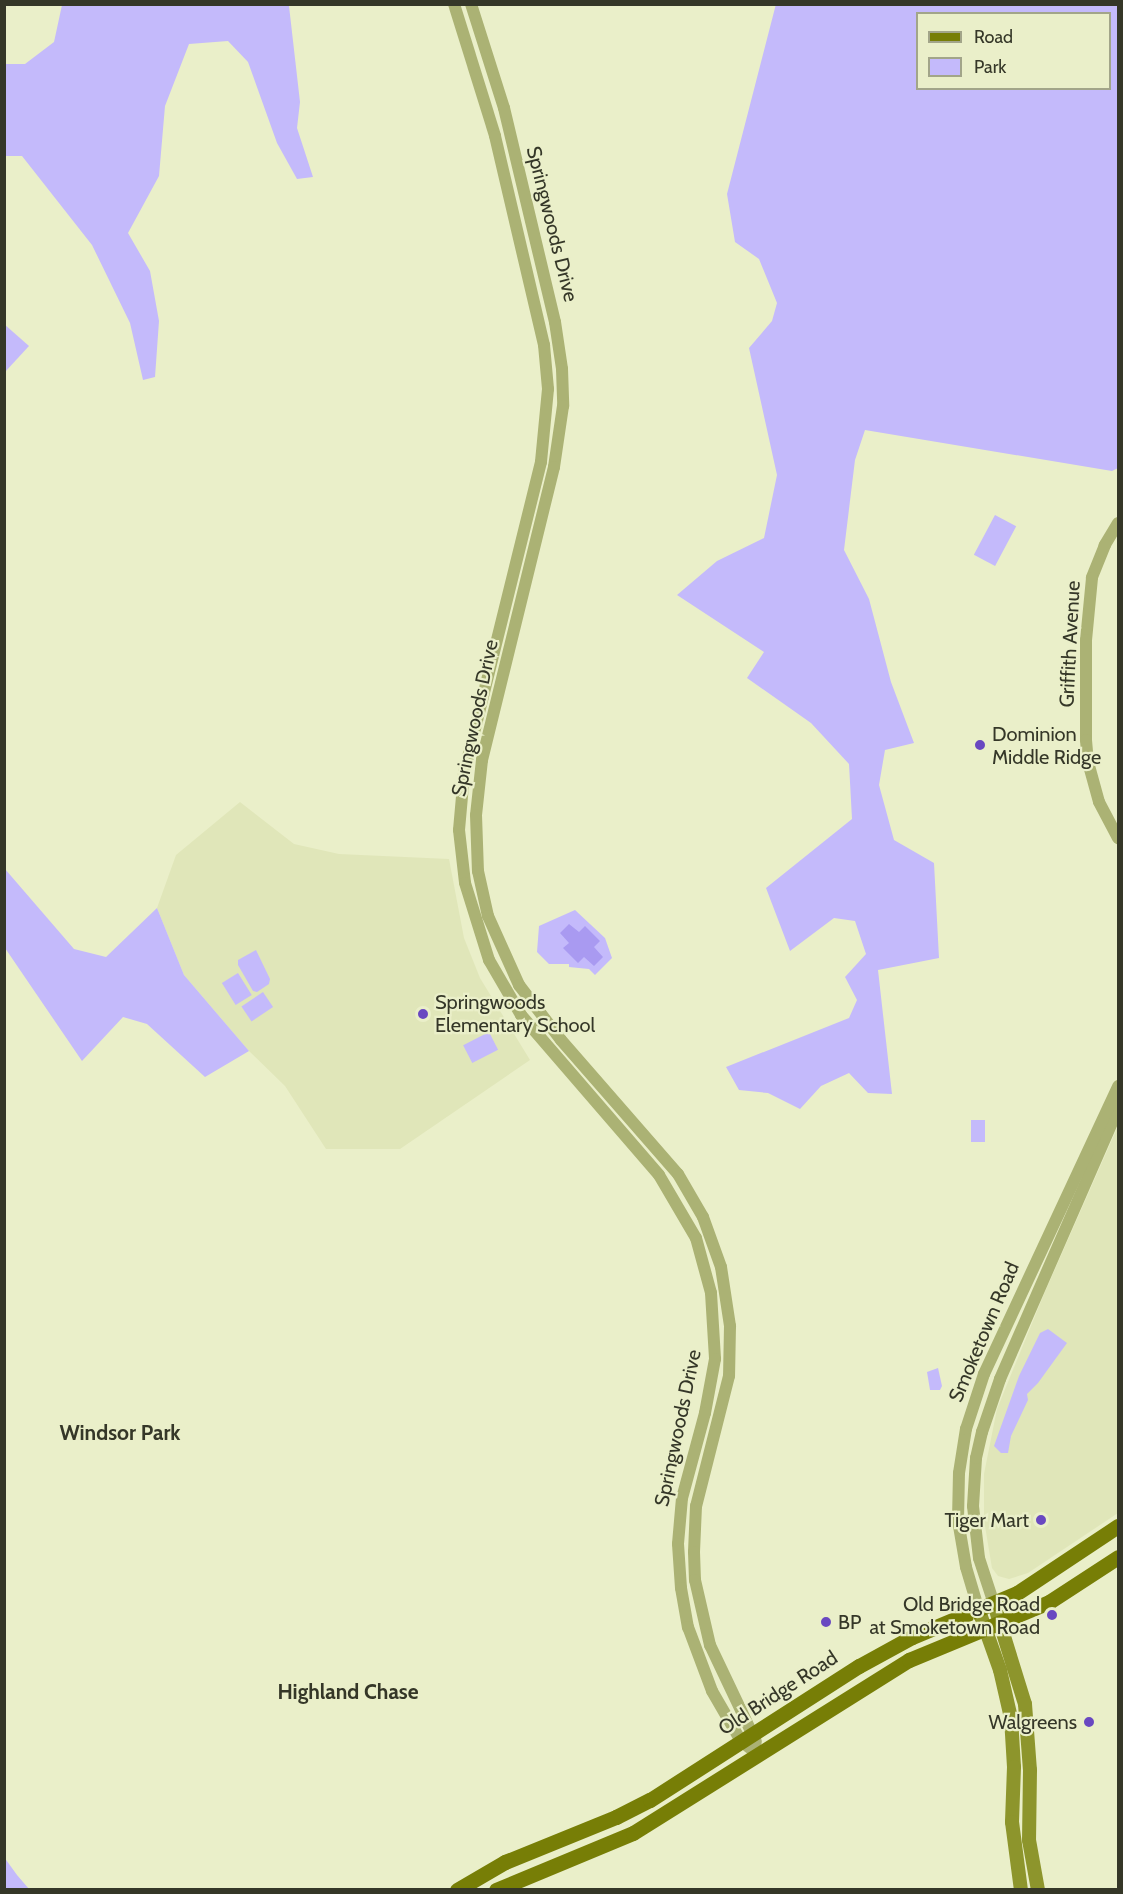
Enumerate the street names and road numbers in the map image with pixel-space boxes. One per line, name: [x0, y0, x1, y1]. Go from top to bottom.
street label: Springwoods Drive: [521, 144, 583, 304]
street label: Griffith Avenue: [1055, 580, 1085, 708]
street label: Springwoods Drive: [447, 637, 503, 799]
street label: Smoketown Road: [944, 1258, 1024, 1406]
street label: Springwoods Drive: [650, 1347, 706, 1509]
street label: Old Bridge Road: [714, 1646, 842, 1740]

